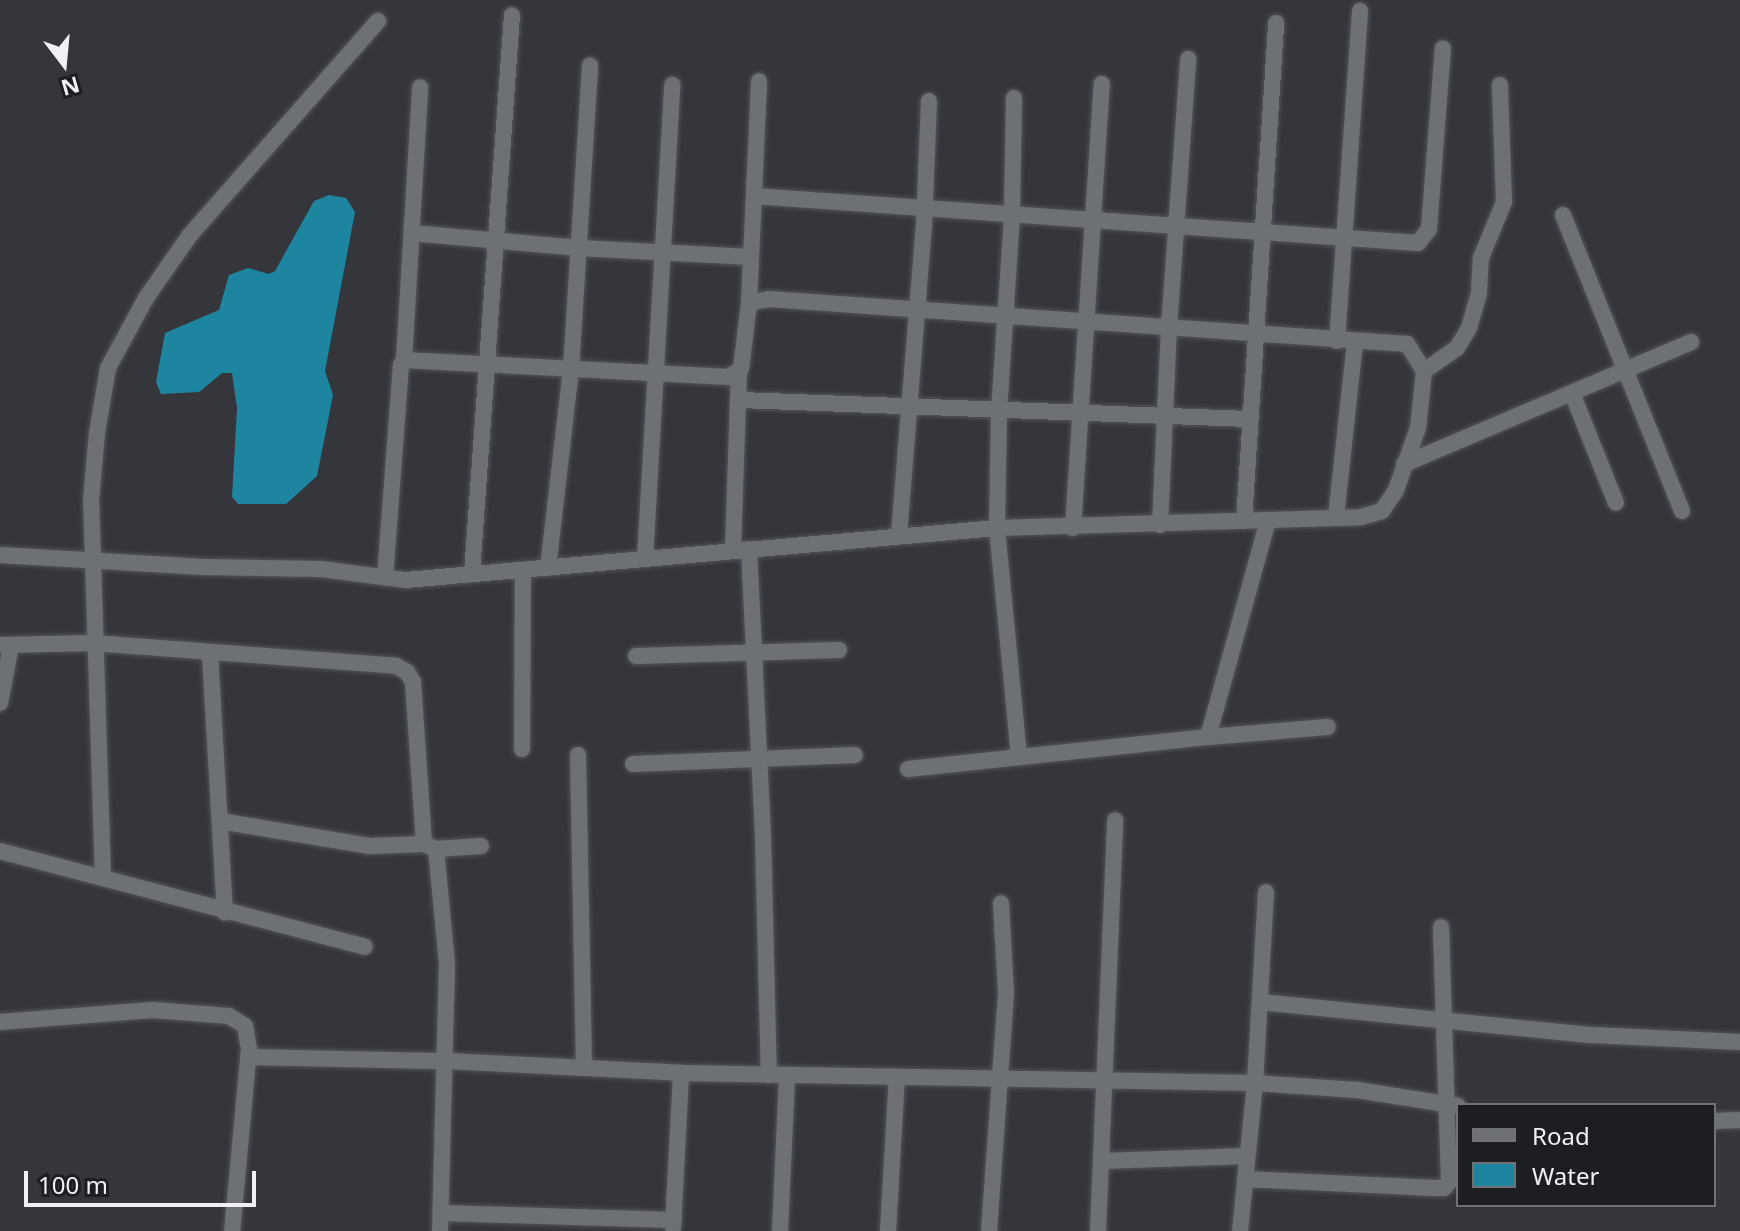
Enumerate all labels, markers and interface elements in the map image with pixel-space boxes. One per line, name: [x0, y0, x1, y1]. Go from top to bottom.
north arrow: [24, 24, 104, 104]
text: N: [58, 70, 83, 104]
legend: [1456, 1103, 1716, 1207]
text: Road: [1532, 1119, 1590, 1152]
scale bar: [28, 1155, 260, 1205]
text: Water: [1532, 1159, 1599, 1192]
text: 100 m: [38, 1168, 108, 1201]

